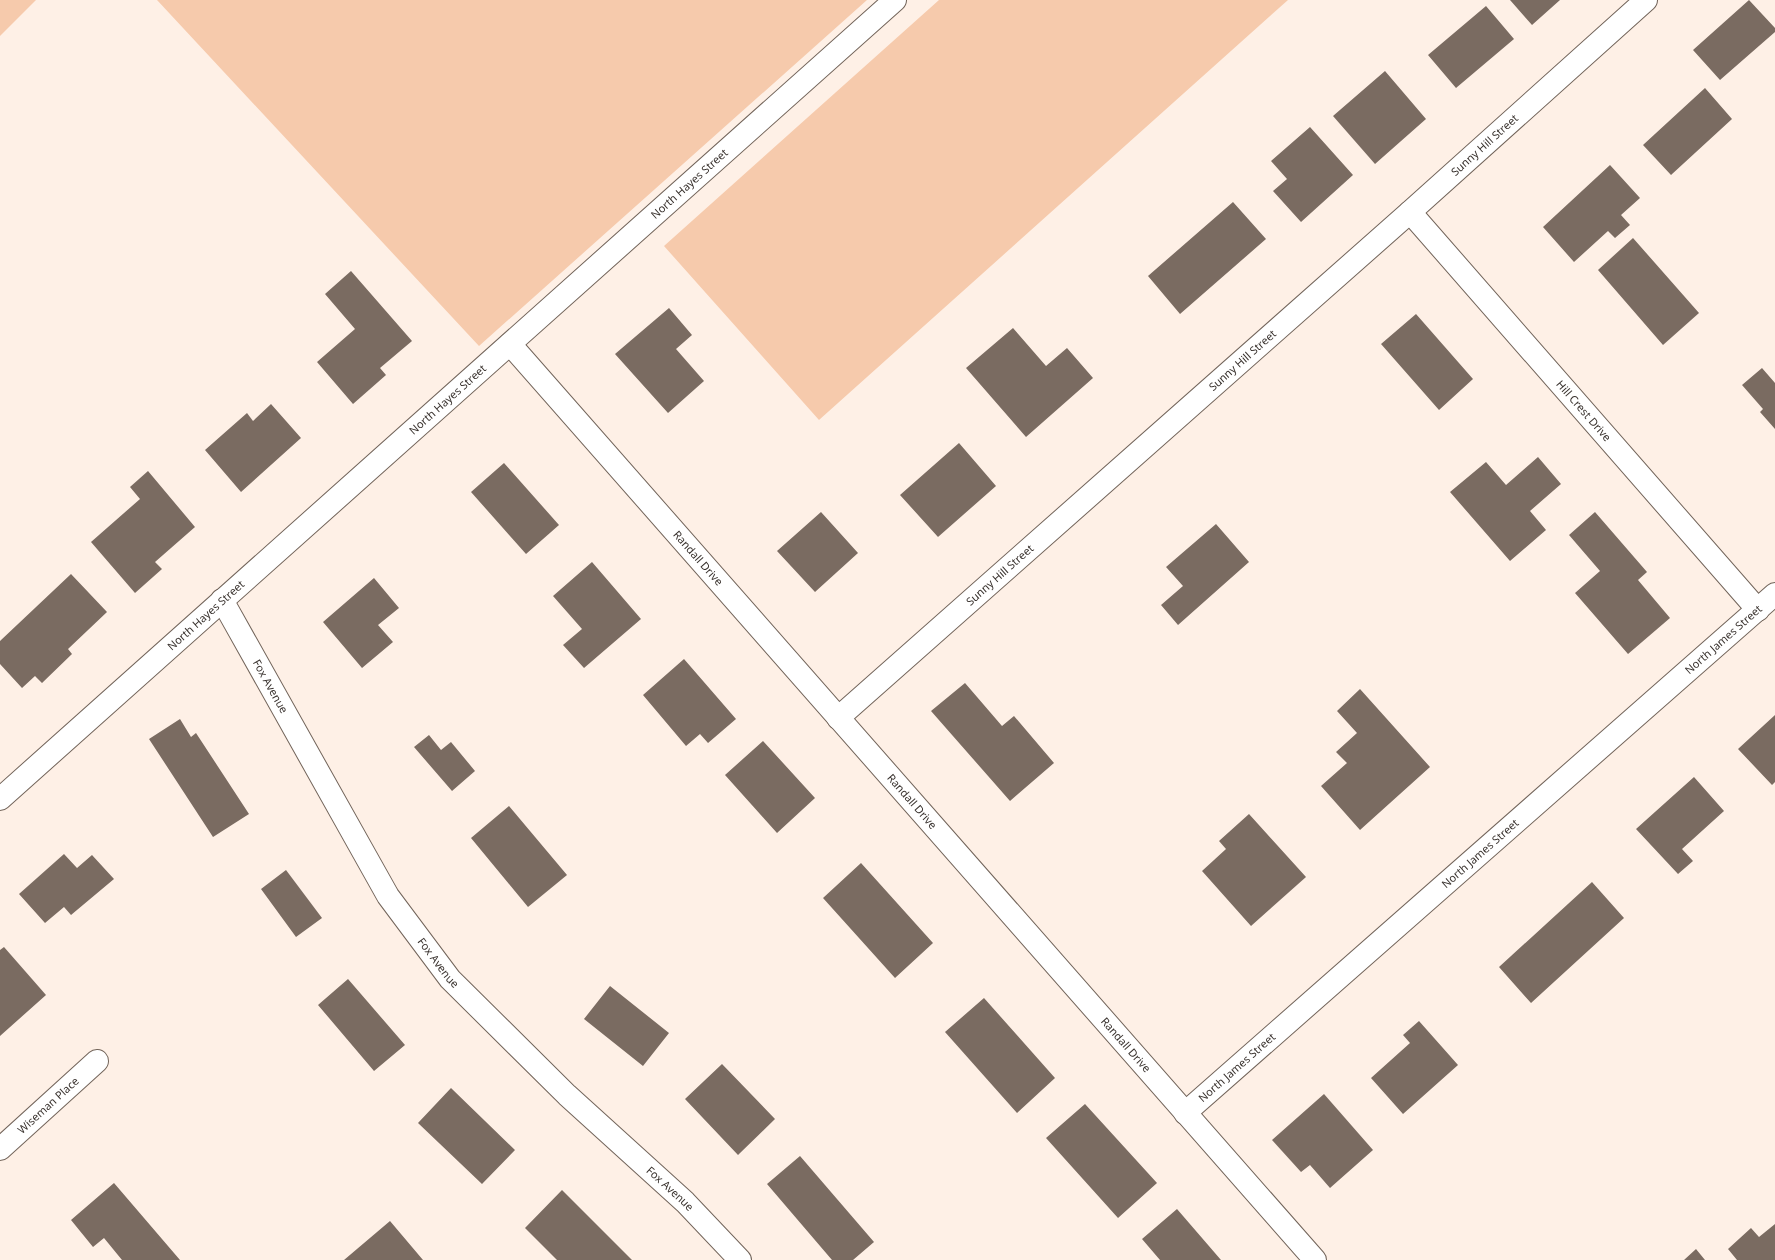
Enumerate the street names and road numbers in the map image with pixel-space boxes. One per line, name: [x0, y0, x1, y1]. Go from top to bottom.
street label: Sunny Hill Street: [1448, 110, 1521, 179]
street label: North Hayes Street: [647, 145, 731, 222]
street label: Sunny Hill Street: [1205, 326, 1279, 394]
street label: North Hayes Street: [406, 361, 489, 437]
street label: Hill Crest Drive: [1553, 377, 1615, 444]
street label: Randall Drive: [670, 527, 727, 588]
street label: Sunny Hill Street: [963, 541, 1036, 608]
street label: North Hayes Street: [164, 576, 247, 653]
street label: North James Street: [1681, 601, 1765, 677]
street label: Fox Avenue: [250, 656, 292, 716]
street label: Randall Drive: [884, 770, 941, 832]
street label: North James Street: [1438, 815, 1521, 891]
street label: Fox Avenue: [415, 934, 463, 991]
street label: Randall Drive: [1098, 1014, 1155, 1075]
street label: North James Street: [1195, 1029, 1278, 1105]
street label: Wiseman Place: [14, 1073, 82, 1137]
street label: Fox Avenue: [643, 1163, 698, 1214]

